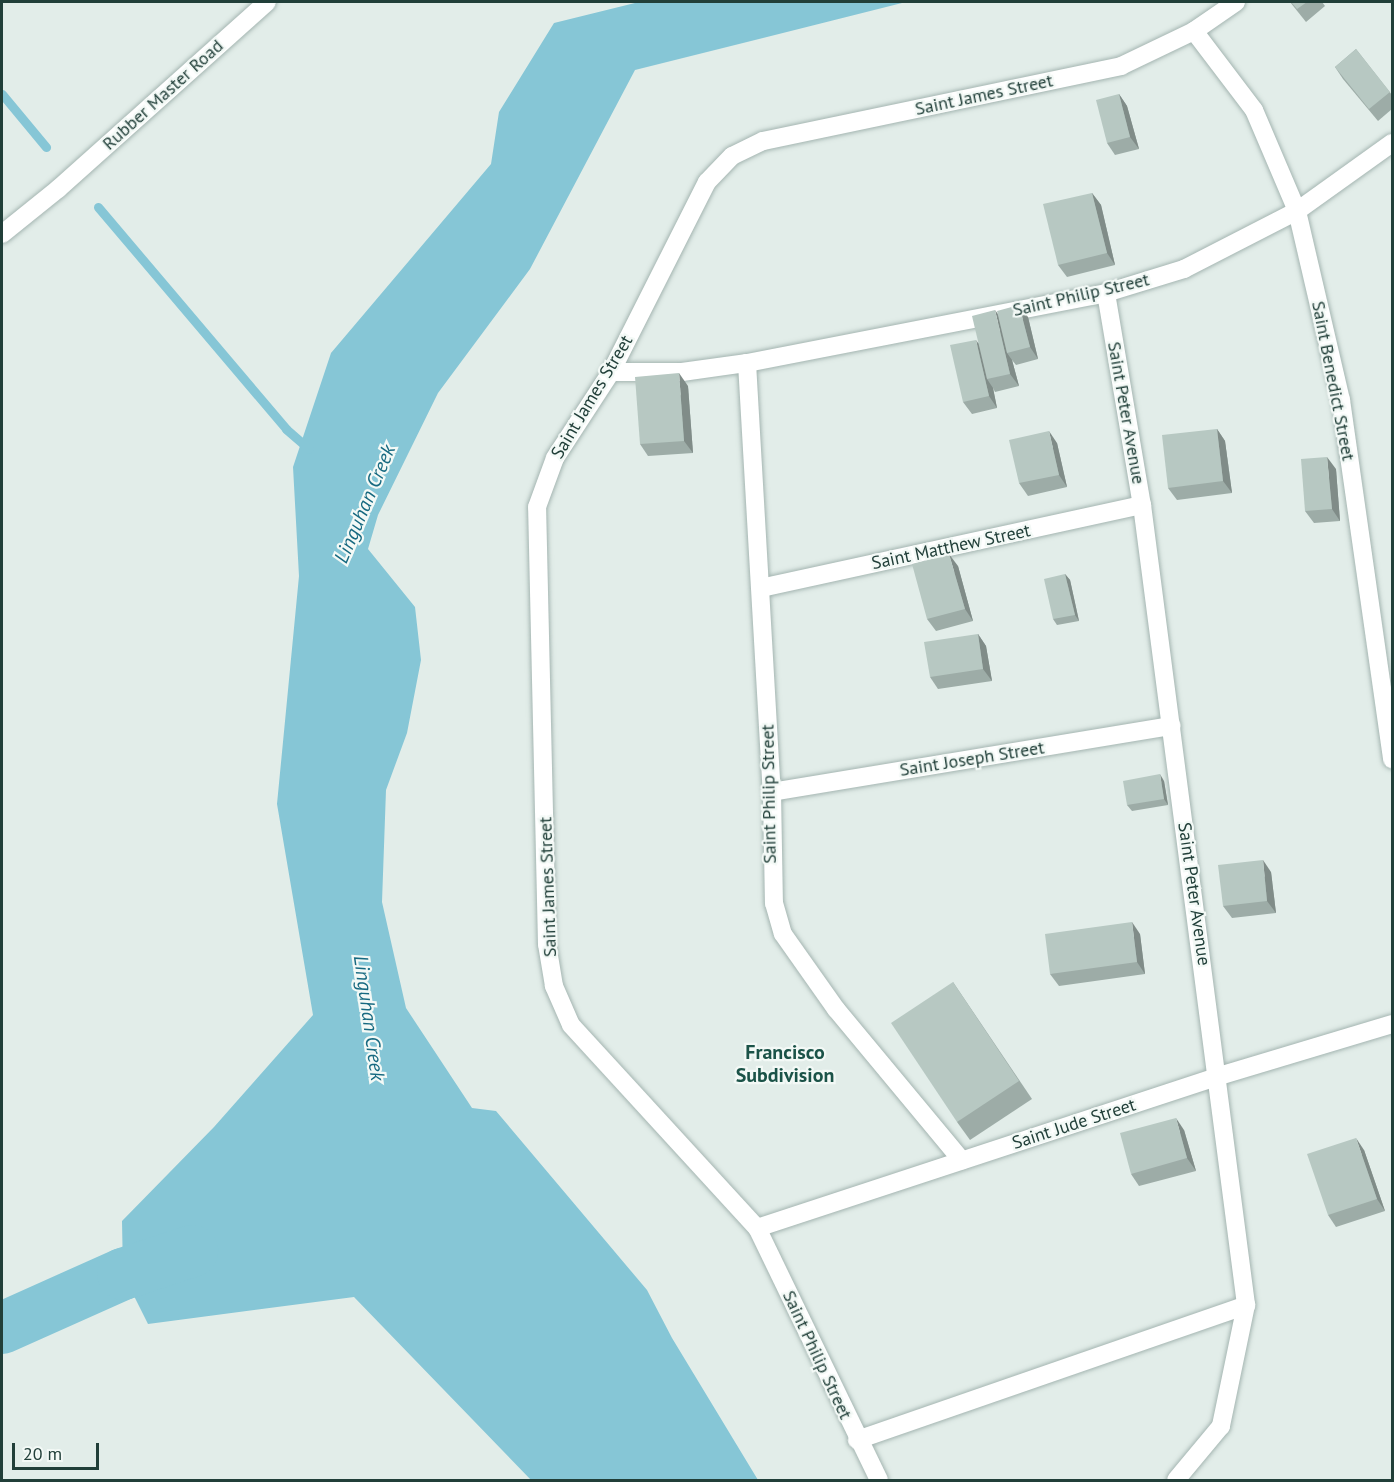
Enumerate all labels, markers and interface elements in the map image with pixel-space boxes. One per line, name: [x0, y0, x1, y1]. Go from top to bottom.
street label: Rubber Master Road: [98, 35, 228, 155]
street label: Saint James Street: [913, 70, 1055, 120]
street label: Saint Philip Street: [1011, 269, 1151, 321]
street label: Saint Benedict Street: [1307, 299, 1359, 463]
street label: Saint James Street: [547, 331, 637, 463]
street label: Saint Peter Avenue: [1103, 340, 1149, 486]
water label: Linguhan Creek: [329, 441, 401, 567]
street label: Saint Matthew Street: [869, 520, 1033, 574]
street label: Saint Philip Street: [757, 724, 781, 864]
street label: Saint Joseph Street: [898, 737, 1046, 781]
street label: Saint James Street: [535, 816, 561, 958]
street label: Saint Peter Avenue: [1173, 821, 1215, 967]
water label: Linguhan Creek: [348, 954, 390, 1082]
district label: Francisco Subdivision: [736, 1040, 834, 1087]
street label: Saint Jude Street: [1010, 1094, 1138, 1154]
street label: Saint Philip Street: [778, 1287, 856, 1423]
scale bar: [15, 1431, 102, 1469]
text: 20 m: [23, 1442, 62, 1465]

